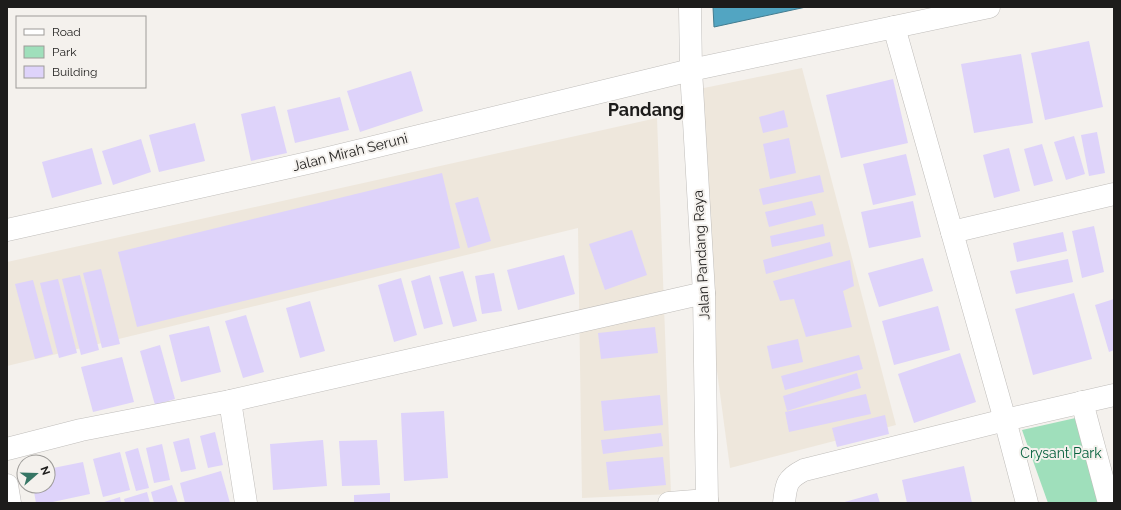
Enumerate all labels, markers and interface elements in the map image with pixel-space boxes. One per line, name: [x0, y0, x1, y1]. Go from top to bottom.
legend: [16, 16, 146, 88]
text: Road: [52, 25, 81, 39]
text: Park: [52, 45, 77, 59]
text: Building: [52, 65, 98, 79]
district label: Pandang: [608, 99, 684, 120]
street label: Jalan Mirah Seruni: [291, 130, 409, 174]
street label: Jalan Pandang Raya: [690, 190, 712, 320]
park label: Crysant Park: [1020, 445, 1102, 461]
north arrow: [16, 454, 56, 494]
text: N: [37, 465, 52, 477]

